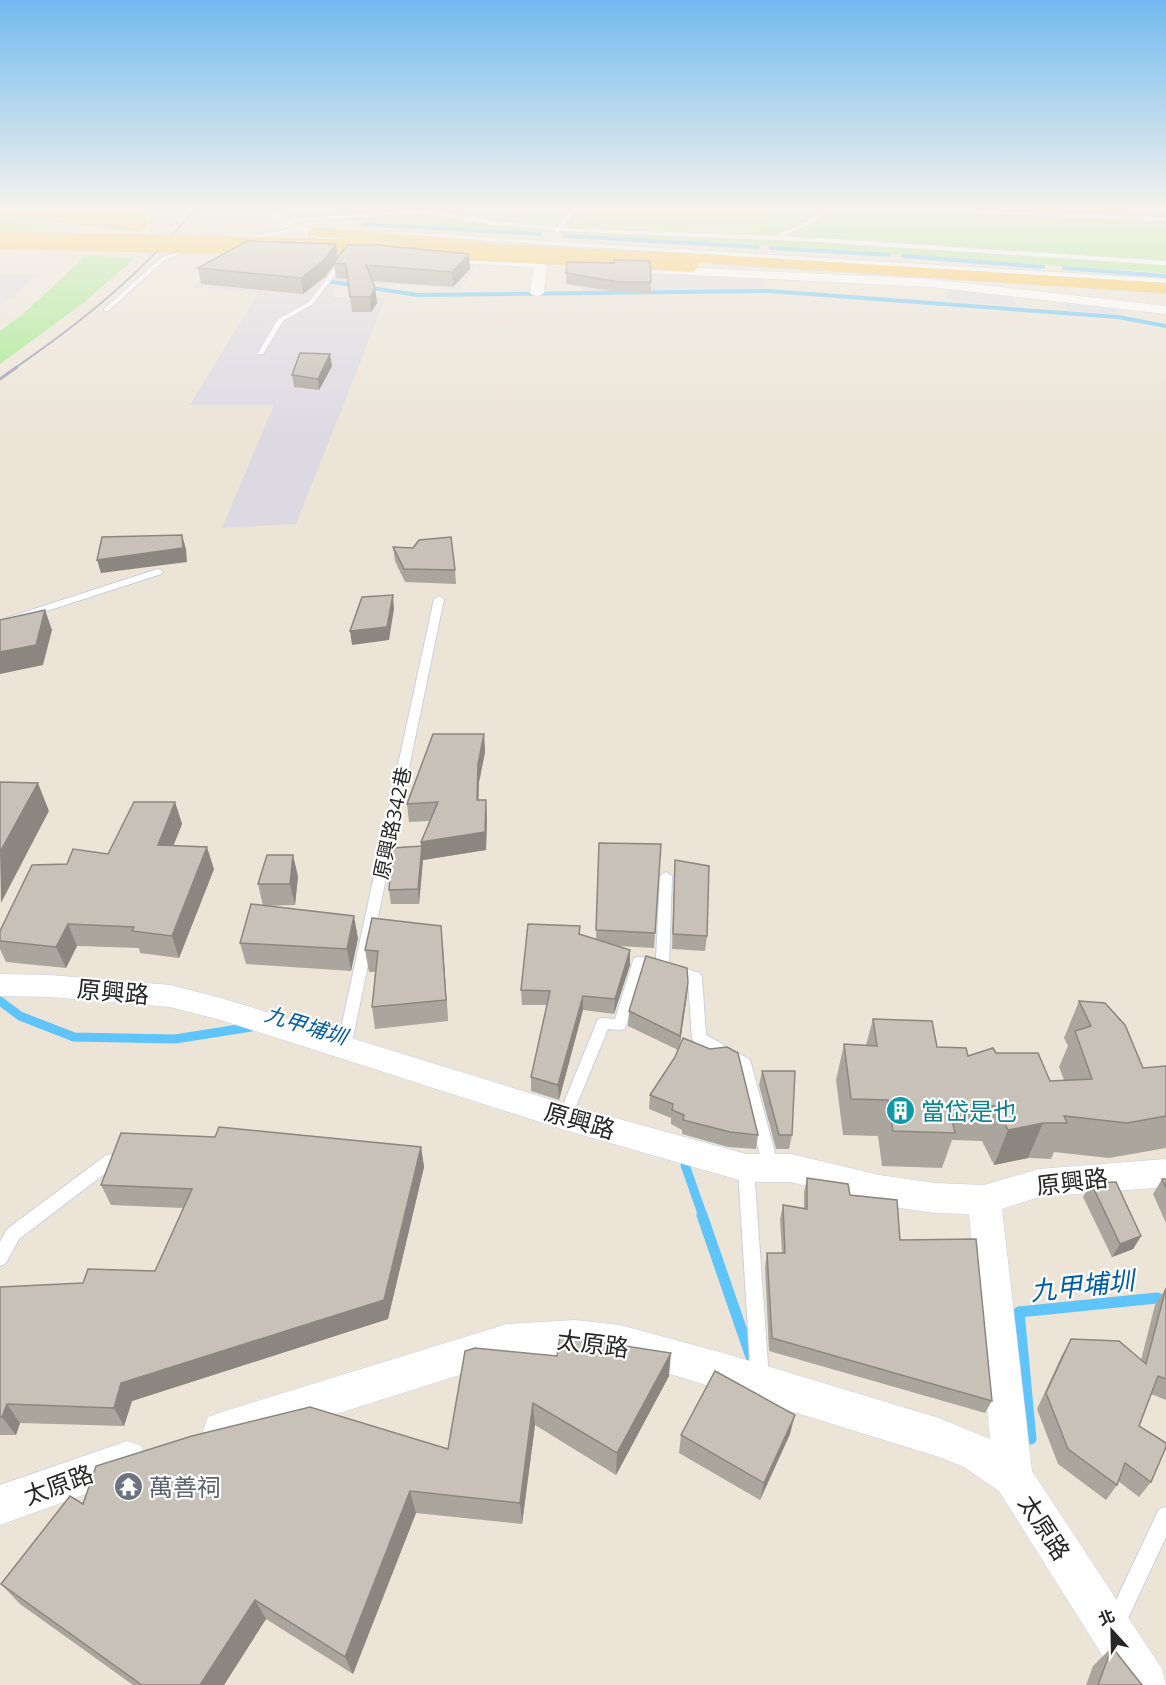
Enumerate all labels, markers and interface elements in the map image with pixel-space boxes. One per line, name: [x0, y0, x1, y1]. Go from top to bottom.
street label: 原興路342巷: [367, 764, 417, 882]
street label: 原興路: [76, 971, 150, 1011]
water label: 九甲埔圳: [262, 999, 353, 1052]
street label: 原興路: [541, 1094, 619, 1146]
building icon: 當岱是也: [884, 1094, 916, 1126]
place label: 當岱是也: [921, 1094, 1017, 1127]
street label: 原興路: [1034, 1160, 1110, 1202]
water label: 九甲埔圳: [1028, 1261, 1140, 1308]
street label: 太原路: [555, 1322, 631, 1364]
street label: 太原路: [19, 1456, 97, 1512]
temple icon: 萬善祠: [112, 1470, 144, 1502]
place label: 萬善祠: [149, 1470, 221, 1503]
street label: 太原路: [1012, 1488, 1078, 1566]
north arrow: [1082, 1601, 1142, 1661]
text: 北: [1095, 1604, 1118, 1630]

